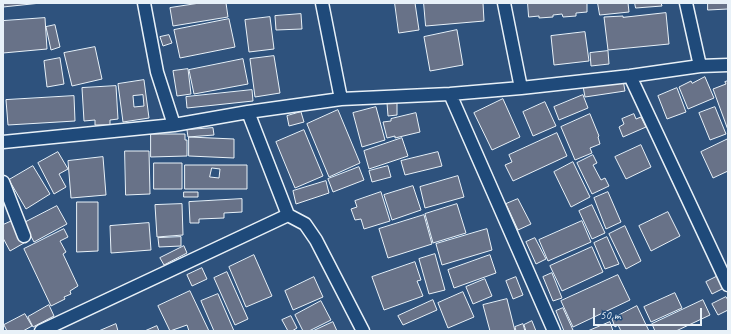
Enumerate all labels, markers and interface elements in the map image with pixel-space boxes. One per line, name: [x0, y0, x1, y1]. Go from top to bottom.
scale bar: [595, 300, 704, 326]
text: 50 m: [600, 307, 620, 323]

